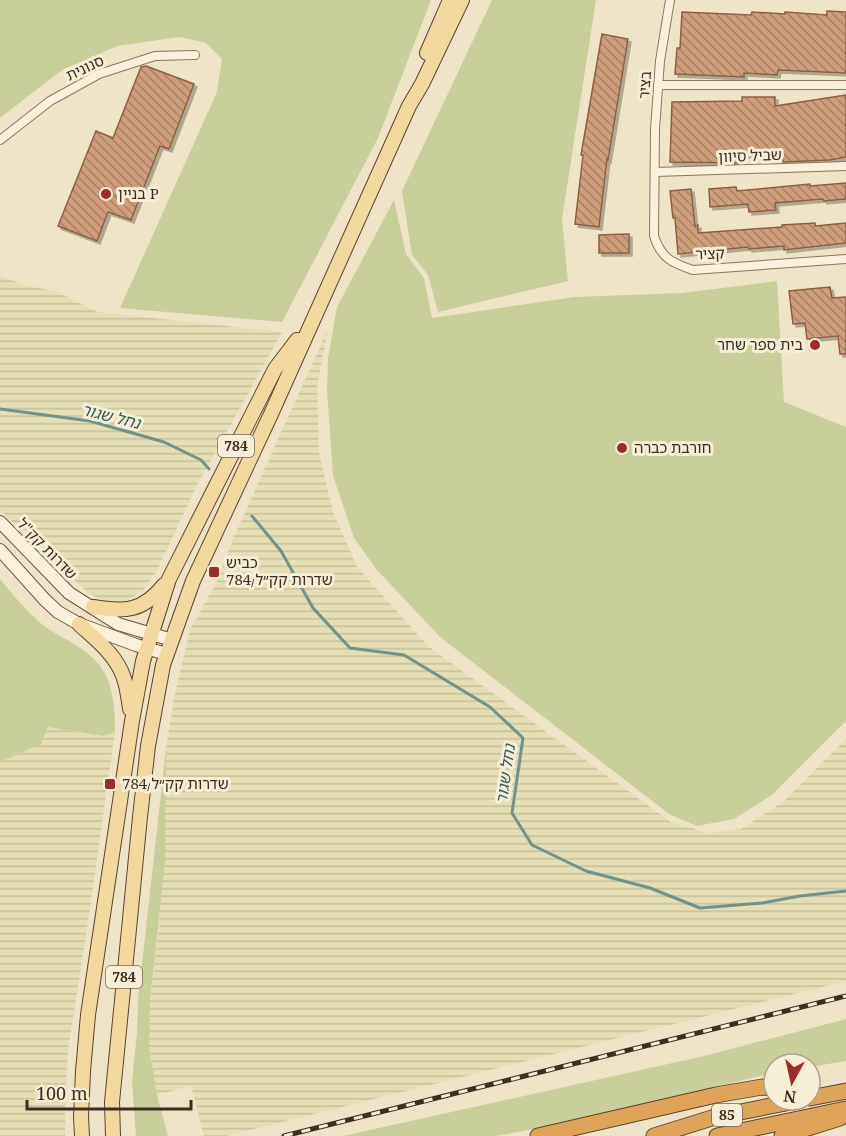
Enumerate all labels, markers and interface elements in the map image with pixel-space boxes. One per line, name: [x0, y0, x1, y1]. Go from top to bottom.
street label: סנונית: [62, 50, 107, 85]
street label: בציר: [633, 70, 655, 100]
street label: שביל סיוון: [718, 144, 782, 166]
place label: בניין P: [118, 183, 159, 203]
marker: בניין P: [99, 187, 113, 201]
street label: קציר: [695, 242, 725, 264]
place label: בית ספר שחר: [717, 334, 803, 354]
marker: בית ספר שחר: [808, 338, 822, 352]
water label: נחל שגור: [79, 398, 144, 434]
road number: 784: [218, 435, 254, 457]
place label: חורבת כברה: [634, 437, 711, 457]
marker: חורבת כברה: [615, 441, 629, 455]
street label: שדרות קק"ל: [13, 513, 82, 583]
place label: כביש 784/שדרות קק״ל: [226, 552, 333, 589]
marker: כביש 784/שדרות קק״ל: [207, 565, 221, 579]
water label: נחל שגור: [490, 742, 520, 805]
place label: 784/שדרות קק״ל: [122, 773, 229, 793]
marker: 784/שדרות קק״ל: [103, 777, 117, 791]
road number: 784: [106, 966, 142, 988]
north arrow: [762, 1052, 822, 1112]
scale bar: [27, 1073, 190, 1111]
text: 100 m: [36, 1081, 88, 1105]
text: N: [782, 1085, 798, 1109]
road number: 85: [712, 1104, 742, 1126]

